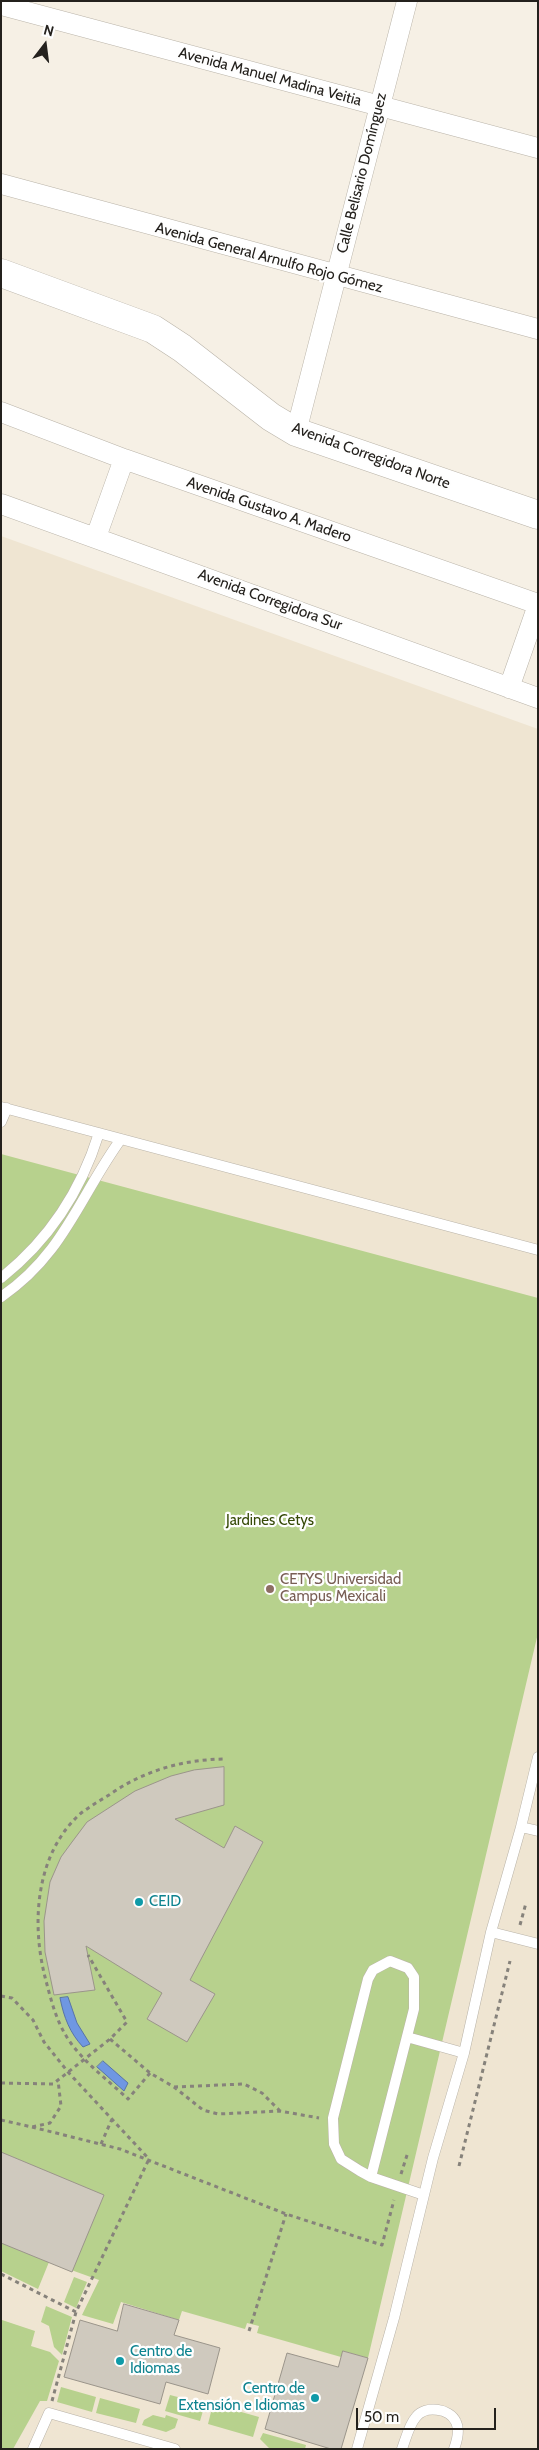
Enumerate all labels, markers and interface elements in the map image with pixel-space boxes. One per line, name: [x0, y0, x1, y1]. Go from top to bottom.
north arrow: [20, 20, 70, 70]
text: N: [42, 21, 56, 40]
street label: Avenida Manuel Madina Veitia: [177, 44, 363, 110]
street label: Calle Belisario Domínguez: [333, 91, 391, 255]
street label: Avenida General Arnulfo Rojo Gómez: [153, 219, 385, 297]
street label: Avenida Corregidora Norte: [289, 419, 453, 493]
street label: Avenida Gustavo A. Madero: [184, 473, 354, 547]
street label: Avenida Corregidora Sur: [195, 565, 345, 635]
park label: Jardines Cetys: [226, 1512, 314, 1530]
place label: CETYS Universidad Campus Mexicali: [280, 1571, 401, 1606]
marker: CETYS Universidad Campus Mexicali: [264, 1583, 276, 1595]
place label: CEID: [149, 1893, 181, 1911]
marker: CEID: [133, 1896, 145, 1908]
place label: Centro de Idiomas: [130, 2343, 192, 2378]
marker: Centro de Idiomas: [114, 2355, 126, 2367]
place label: Centro de Extensión e Idiomas: [178, 2380, 305, 2415]
marker: Centro de Extensión e Idiomas: [309, 2392, 321, 2404]
scale bar: [359, 2398, 499, 2430]
text: 50 m: [364, 2408, 399, 2426]

